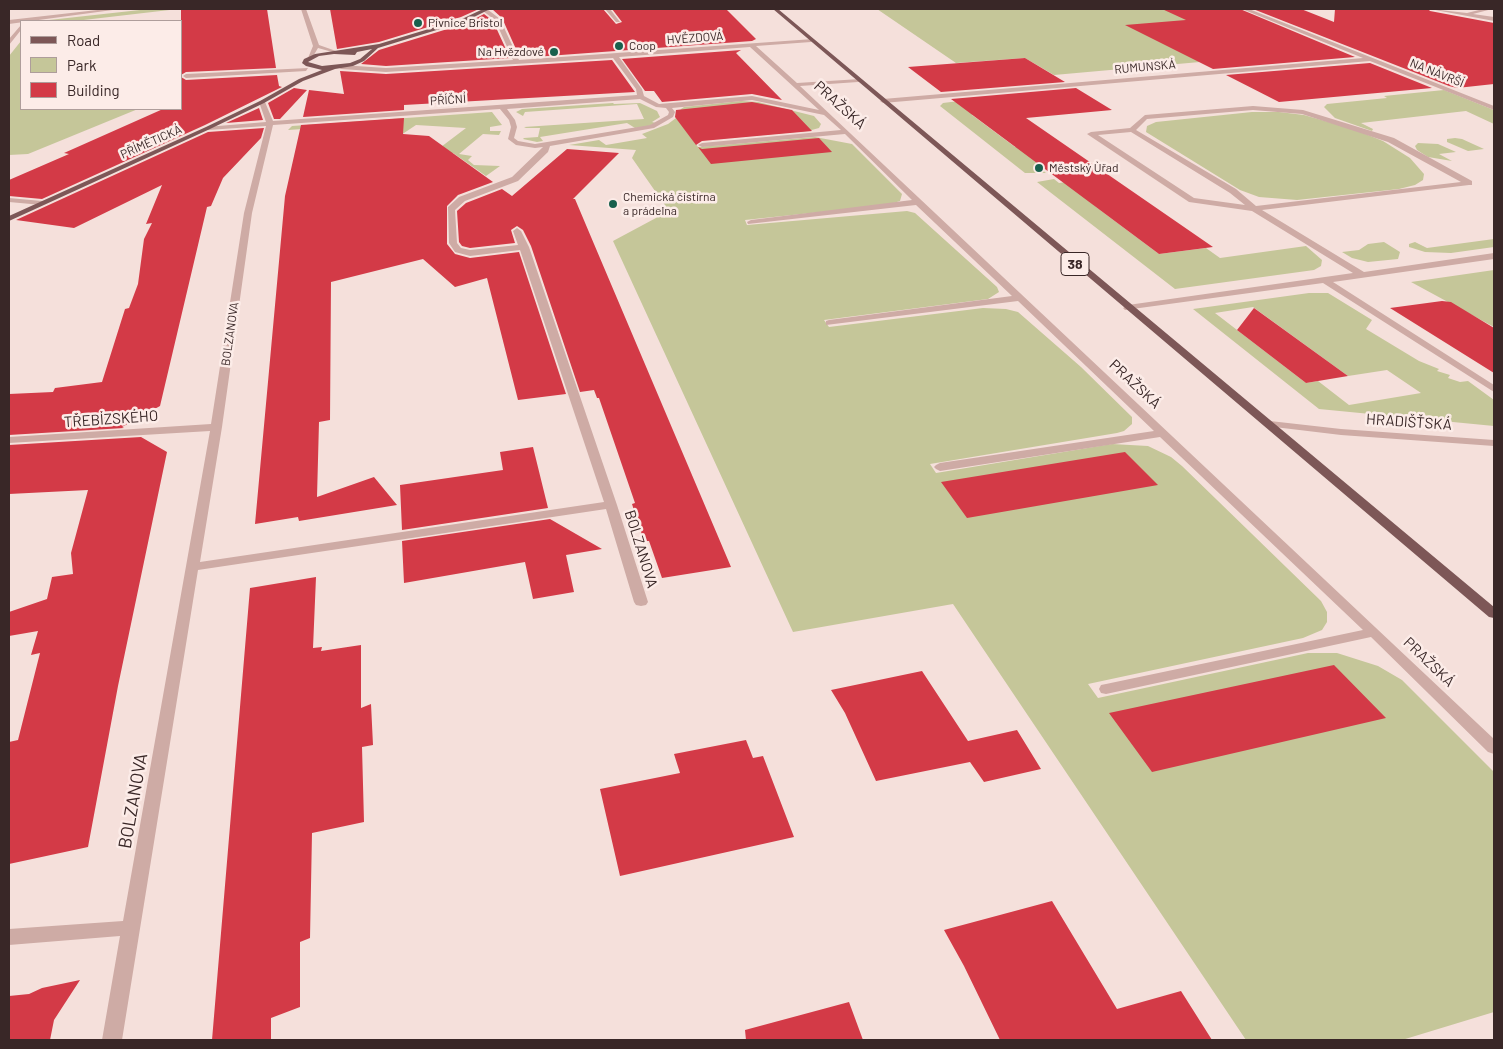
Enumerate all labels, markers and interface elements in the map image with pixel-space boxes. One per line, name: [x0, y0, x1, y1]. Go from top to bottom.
place label: Pivnice Bristol: [428, 16, 503, 30]
marker: Pivnice Bristol: [412, 17, 424, 29]
legend: [20, 20, 182, 110]
street label: HVĚZDOVÁ: [666, 29, 724, 47]
text: Road: [67, 31, 100, 49]
place label: Coop: [629, 39, 656, 53]
marker: Coop: [613, 40, 625, 52]
place label: Na Hvězdové: [478, 45, 544, 59]
marker: Na Hvězdové: [548, 46, 560, 58]
text: Park: [67, 56, 96, 74]
street label: NA NÁVRŠÍ: [1408, 56, 1466, 90]
street label: RUMUNSKÁ: [1114, 57, 1176, 77]
street label: PRAŽSKÁ: [810, 77, 870, 133]
text: Building: [67, 81, 120, 99]
street label: PŘÍČNÍ: [430, 92, 466, 108]
street label: PŘÍMĚTICKÁ: [118, 122, 184, 162]
place label: Městský Ùřad: [1049, 161, 1119, 175]
marker: Městský Ùřad: [1033, 162, 1045, 174]
place label: Chemická čistírna a prádelna: [623, 190, 716, 218]
marker: Chemická čistírna a prádelna: [607, 198, 619, 210]
road number: 38: [1061, 252, 1089, 276]
street label: BOLZANOVA: [218, 301, 242, 367]
street label: PRAŽSKÁ: [1106, 356, 1164, 412]
street label: TŘEBÍZSKÉHO: [63, 407, 159, 431]
street label: HRADIŠŤSKÁ: [1365, 410, 1453, 434]
street label: BOLZANOVA: [621, 508, 661, 590]
street label: PRAŽSKÁ: [1400, 633, 1458, 691]
street label: BOLZANOVA: [114, 752, 152, 850]

